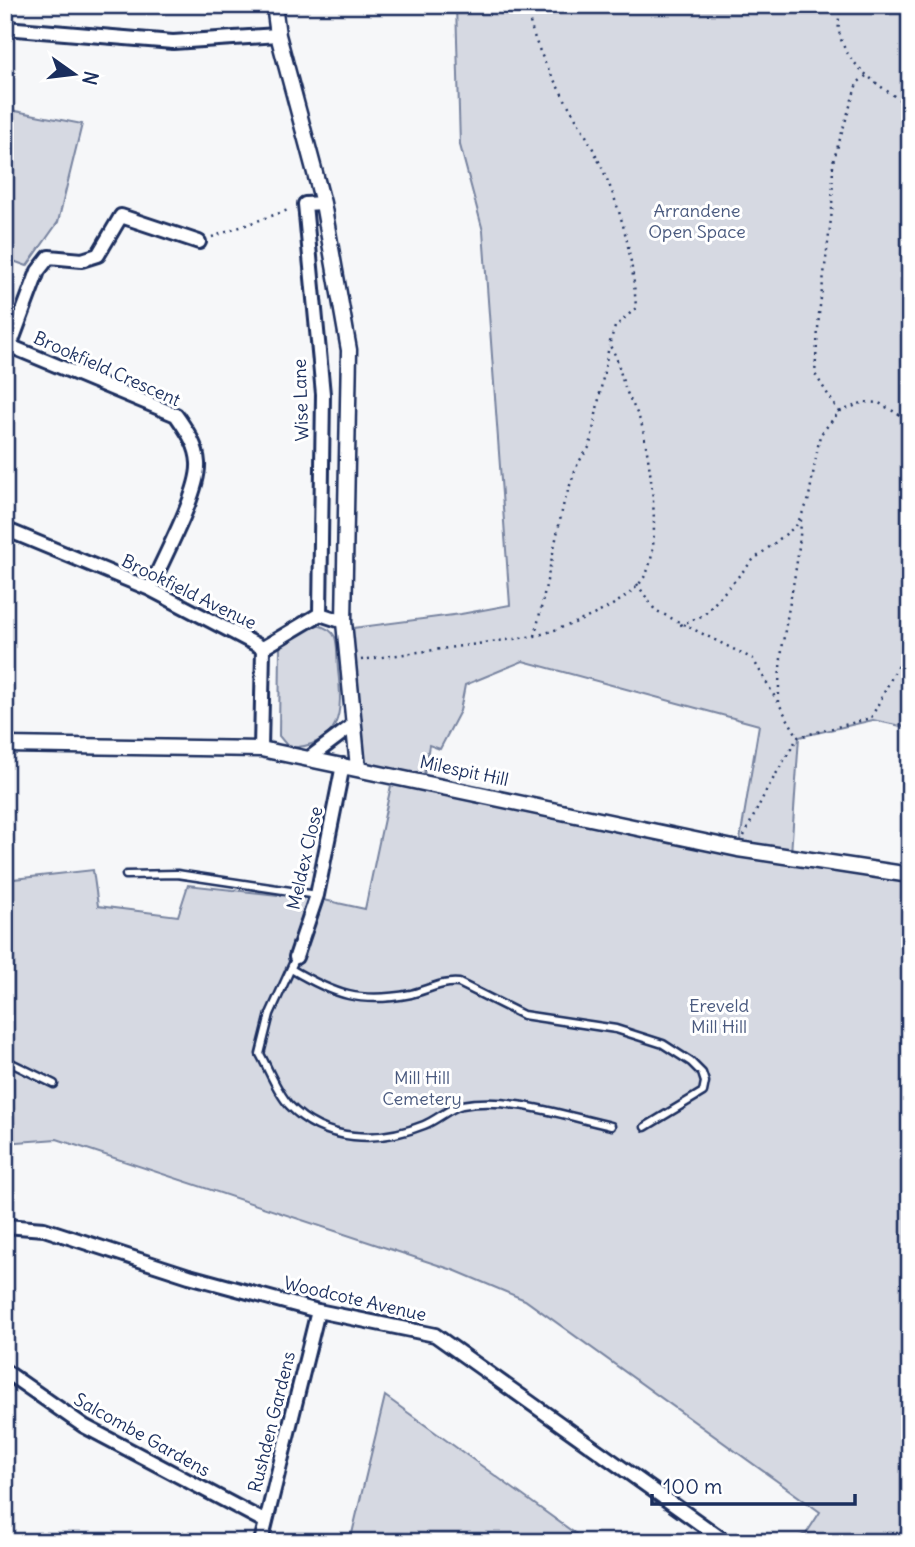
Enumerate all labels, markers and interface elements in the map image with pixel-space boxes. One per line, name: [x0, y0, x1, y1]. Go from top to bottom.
north arrow: [38, 38, 108, 108]
text: N: [77, 69, 104, 87]
park label: Arrandene Open Space: [648, 199, 746, 243]
street label: Brookfield Crescent: [30, 326, 184, 411]
street label: Wise Lane: [288, 358, 313, 442]
street label: Brookfield Avenue: [118, 549, 260, 634]
street label: Milespit Hill: [418, 750, 511, 791]
street label: Meldex Close: [281, 804, 328, 912]
park label: Ereveld Mill Hill: [689, 994, 749, 1038]
park label: Mill Hill Cemetery: [382, 1066, 462, 1110]
street label: Woodcote Avenue: [282, 1271, 429, 1326]
street label: Rushden Gardens: [243, 1349, 300, 1495]
street label: Salcombe Gardens: [70, 1388, 214, 1482]
scale bar: [652, 1463, 856, 1507]
text: 100 m: [663, 1473, 722, 1500]

